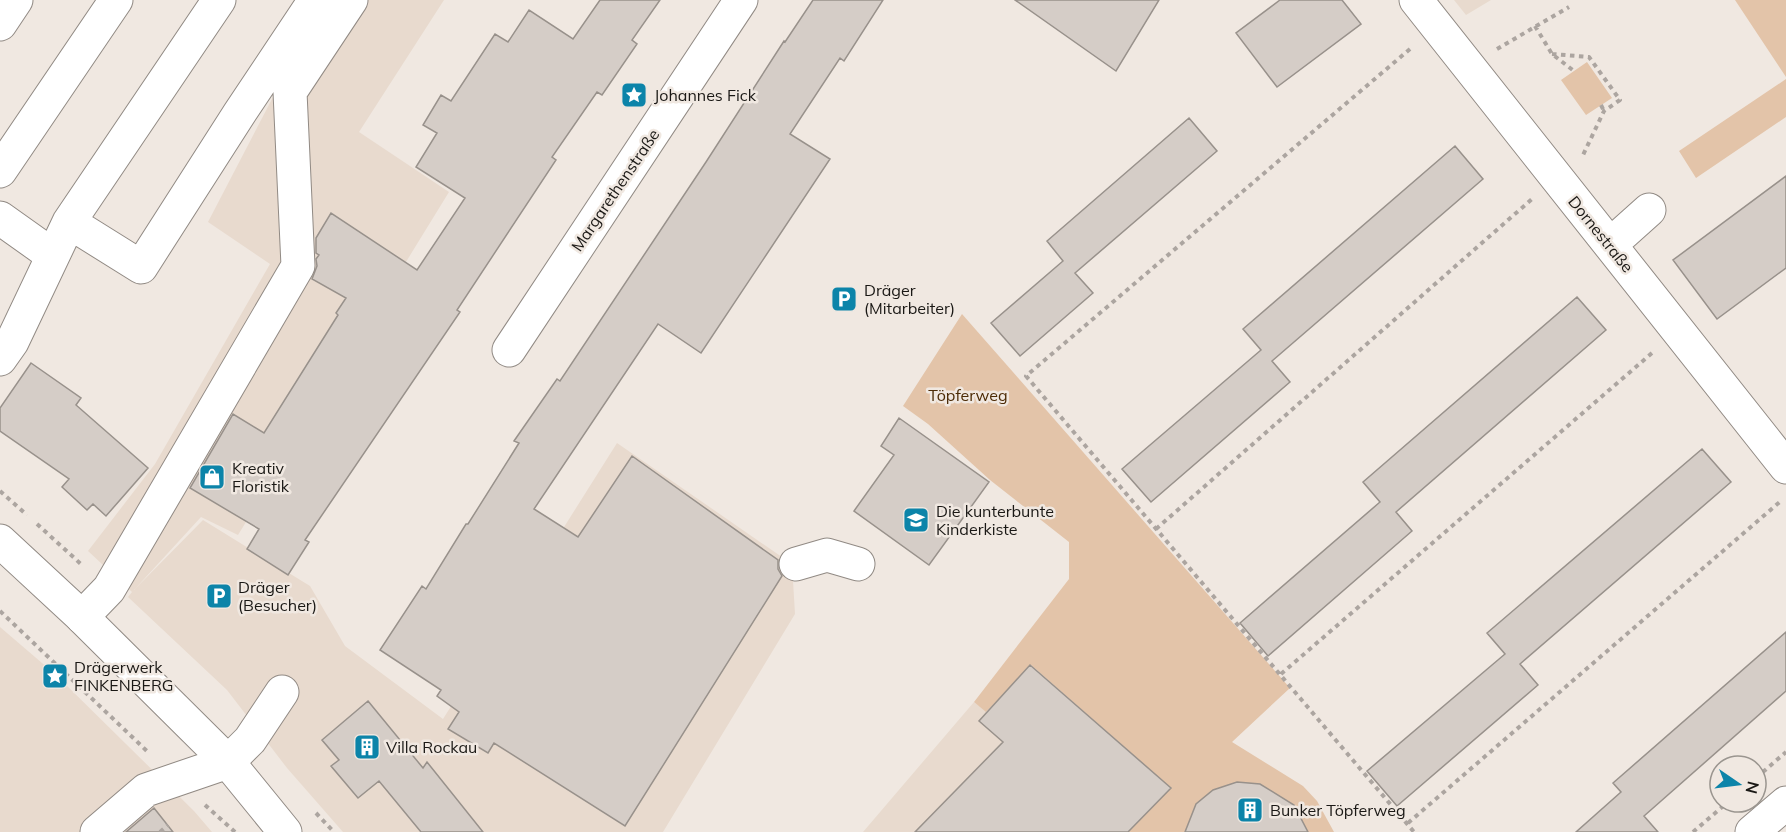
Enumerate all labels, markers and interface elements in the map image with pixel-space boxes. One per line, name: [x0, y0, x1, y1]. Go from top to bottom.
place icon: Johannes Fick: [619, 80, 649, 110]
place label: Johannes Fick: [654, 85, 757, 105]
street label: Margarethenstraße: [567, 125, 663, 255]
street label: Dornestraße: [1564, 192, 1638, 276]
place label: Dräger (Mitarbeiter): [864, 280, 955, 318]
parking icon: Dräger (Mitarbeiter): [829, 284, 859, 314]
park label: Töpferweg: [928, 385, 1008, 405]
place label: Kreativ Floristik: [232, 458, 290, 496]
shop icon: Kreativ Floristik: [197, 462, 227, 492]
place label: Die kunterbunte Kinderkiste: [936, 501, 1054, 539]
school or university icon: Die kunterbunte Kinderkiste: [901, 505, 931, 535]
place label: Dräger (Besucher): [238, 577, 317, 615]
parking icon: Dräger (Besucher): [204, 581, 234, 611]
place label: Drägerwerk FINKENBERG: [74, 657, 174, 695]
place icon: Drägerwerk FINKENBERG: [40, 661, 70, 691]
building icon: Villa Rockau: [352, 732, 382, 762]
place label: Villa Rockau: [386, 737, 477, 757]
north arrow: [1708, 754, 1768, 814]
text: N: [1741, 779, 1764, 796]
building icon: Bunker Töpferweg: [1235, 795, 1265, 825]
place label: Bunker Töpferweg: [1270, 800, 1406, 820]

